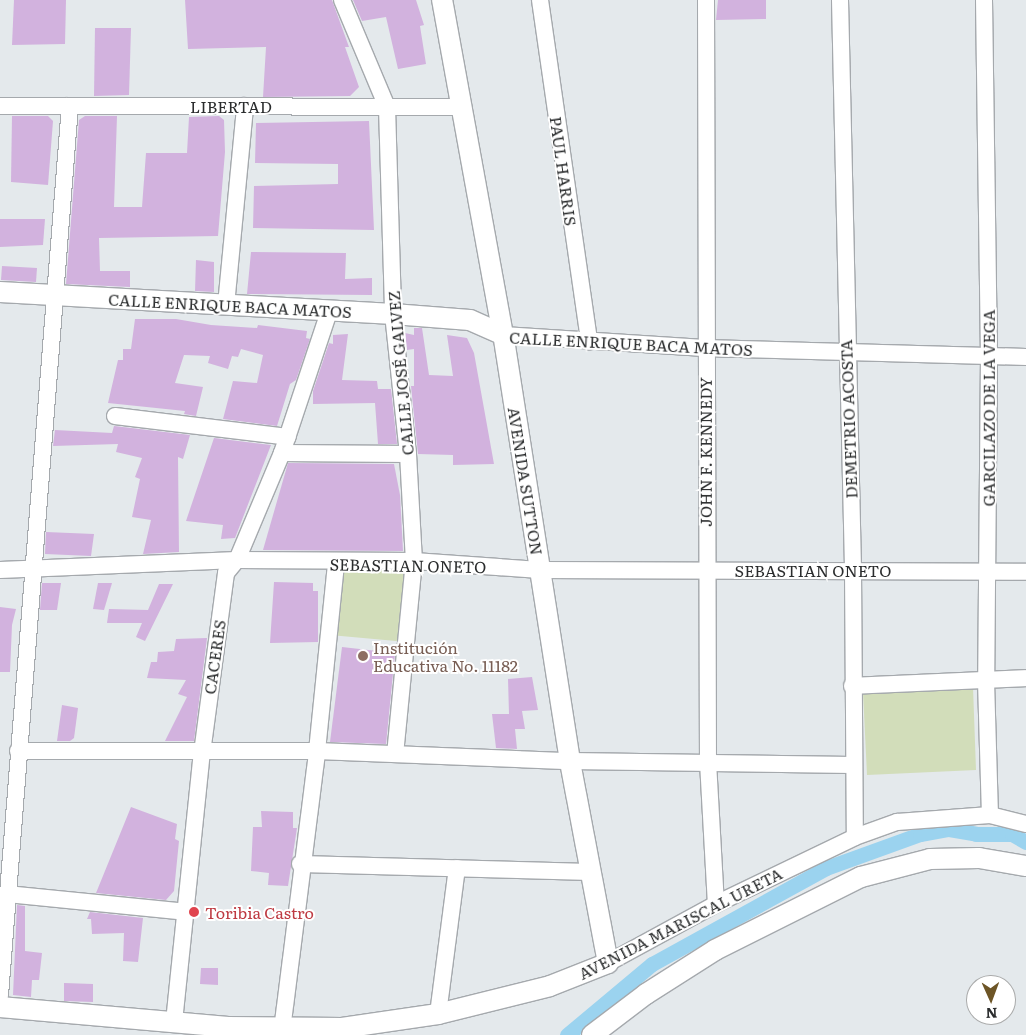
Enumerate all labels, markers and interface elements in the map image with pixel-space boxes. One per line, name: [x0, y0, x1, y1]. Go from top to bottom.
street label: LIBERTAD: [190, 96, 272, 116]
street label: PAUL HARRIS: [547, 115, 581, 227]
street label: CALLE ENRIQUE BACA MATOS: [108, 289, 352, 321]
street label: CALLE JOSÉ GALVEZ: [383, 290, 417, 456]
street label: GARCILAZO DE LA VEGA: [978, 310, 998, 506]
street label: CALLE ENRIQUE BACA MATOS: [509, 327, 753, 359]
street label: DEMETRIO ACOSTA: [836, 339, 860, 499]
street label: JOHN F. KENNEDY: [695, 377, 715, 527]
street label: AVENIDA SUTTON: [505, 406, 547, 556]
street label: SEBASTIAN ONETO: [329, 554, 487, 576]
street label: SEBASTIAN ONETO: [735, 560, 891, 580]
street label: CACERES: [199, 619, 229, 695]
place label: Institución Educativa No. 11182: [373, 637, 518, 675]
marker: Institución Educativa No. 11182: [357, 650, 369, 662]
street label: AVENIDA MARISCAL URETA: [575, 863, 785, 983]
place label: Toribia Castro: [205, 902, 314, 922]
marker: Toribia Castro: [187, 905, 201, 919]
north arrow: [966, 975, 1016, 1025]
text: N: [985, 1004, 998, 1024]

